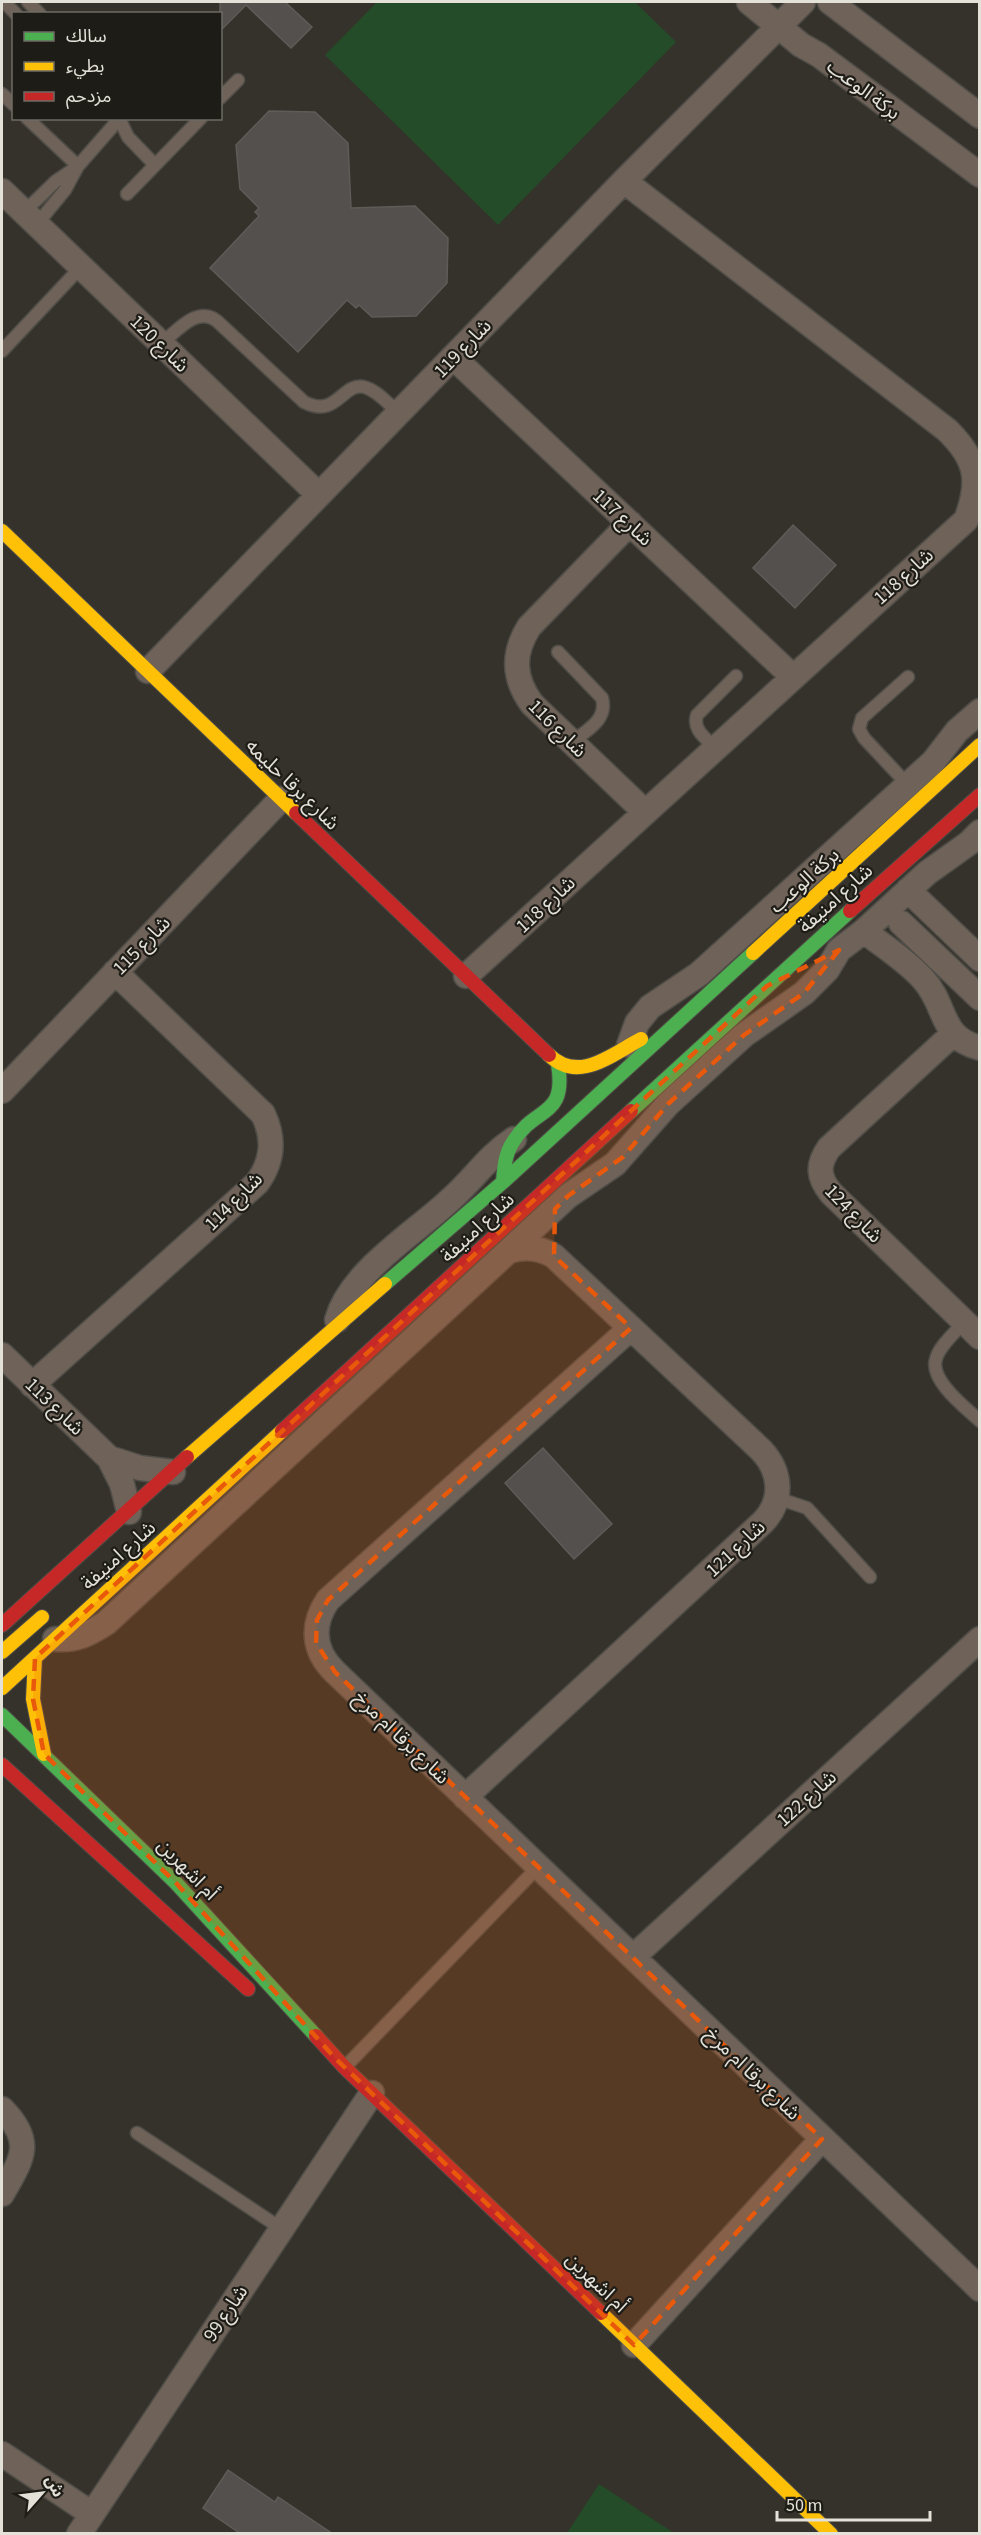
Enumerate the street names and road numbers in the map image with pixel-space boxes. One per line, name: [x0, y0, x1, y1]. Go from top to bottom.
street label: بركة الوعب: [821, 53, 906, 127]
street label: شارع 120: [123, 308, 195, 379]
street label: شارع 119: [427, 313, 498, 385]
street label: شارع 117: [586, 483, 658, 553]
street label: شارع 118: [867, 542, 940, 612]
street label: شارع 116: [522, 693, 593, 764]
street label: شارع برقا حليمه: [239, 733, 346, 837]
street label: بركة الوعب: [763, 842, 846, 920]
street label: شارع امنيفة: [792, 857, 879, 940]
street label: شارع 118: [510, 870, 582, 940]
street label: شارع 115: [106, 910, 177, 982]
street label: شارع 114: [198, 1166, 269, 1237]
street label: شارع 124: [818, 1178, 889, 1250]
street label: شارع امنيفة: [434, 1186, 521, 1269]
street label: شارع 113: [18, 1371, 90, 1442]
street label: شارع امنيفة: [75, 1514, 162, 1597]
street label: شارع 121: [700, 1514, 772, 1584]
street label: شارع برقا ام مرخ: [347, 1685, 456, 1791]
street label: شارع 122: [770, 1764, 843, 1834]
street label: أم اشهرين: [151, 1832, 224, 1907]
street label: شارع برقا ام مرخ: [698, 2021, 807, 2127]
street label: أم اشهرين: [559, 2246, 634, 2319]
street label: شارع 99: [197, 2280, 255, 2347]

